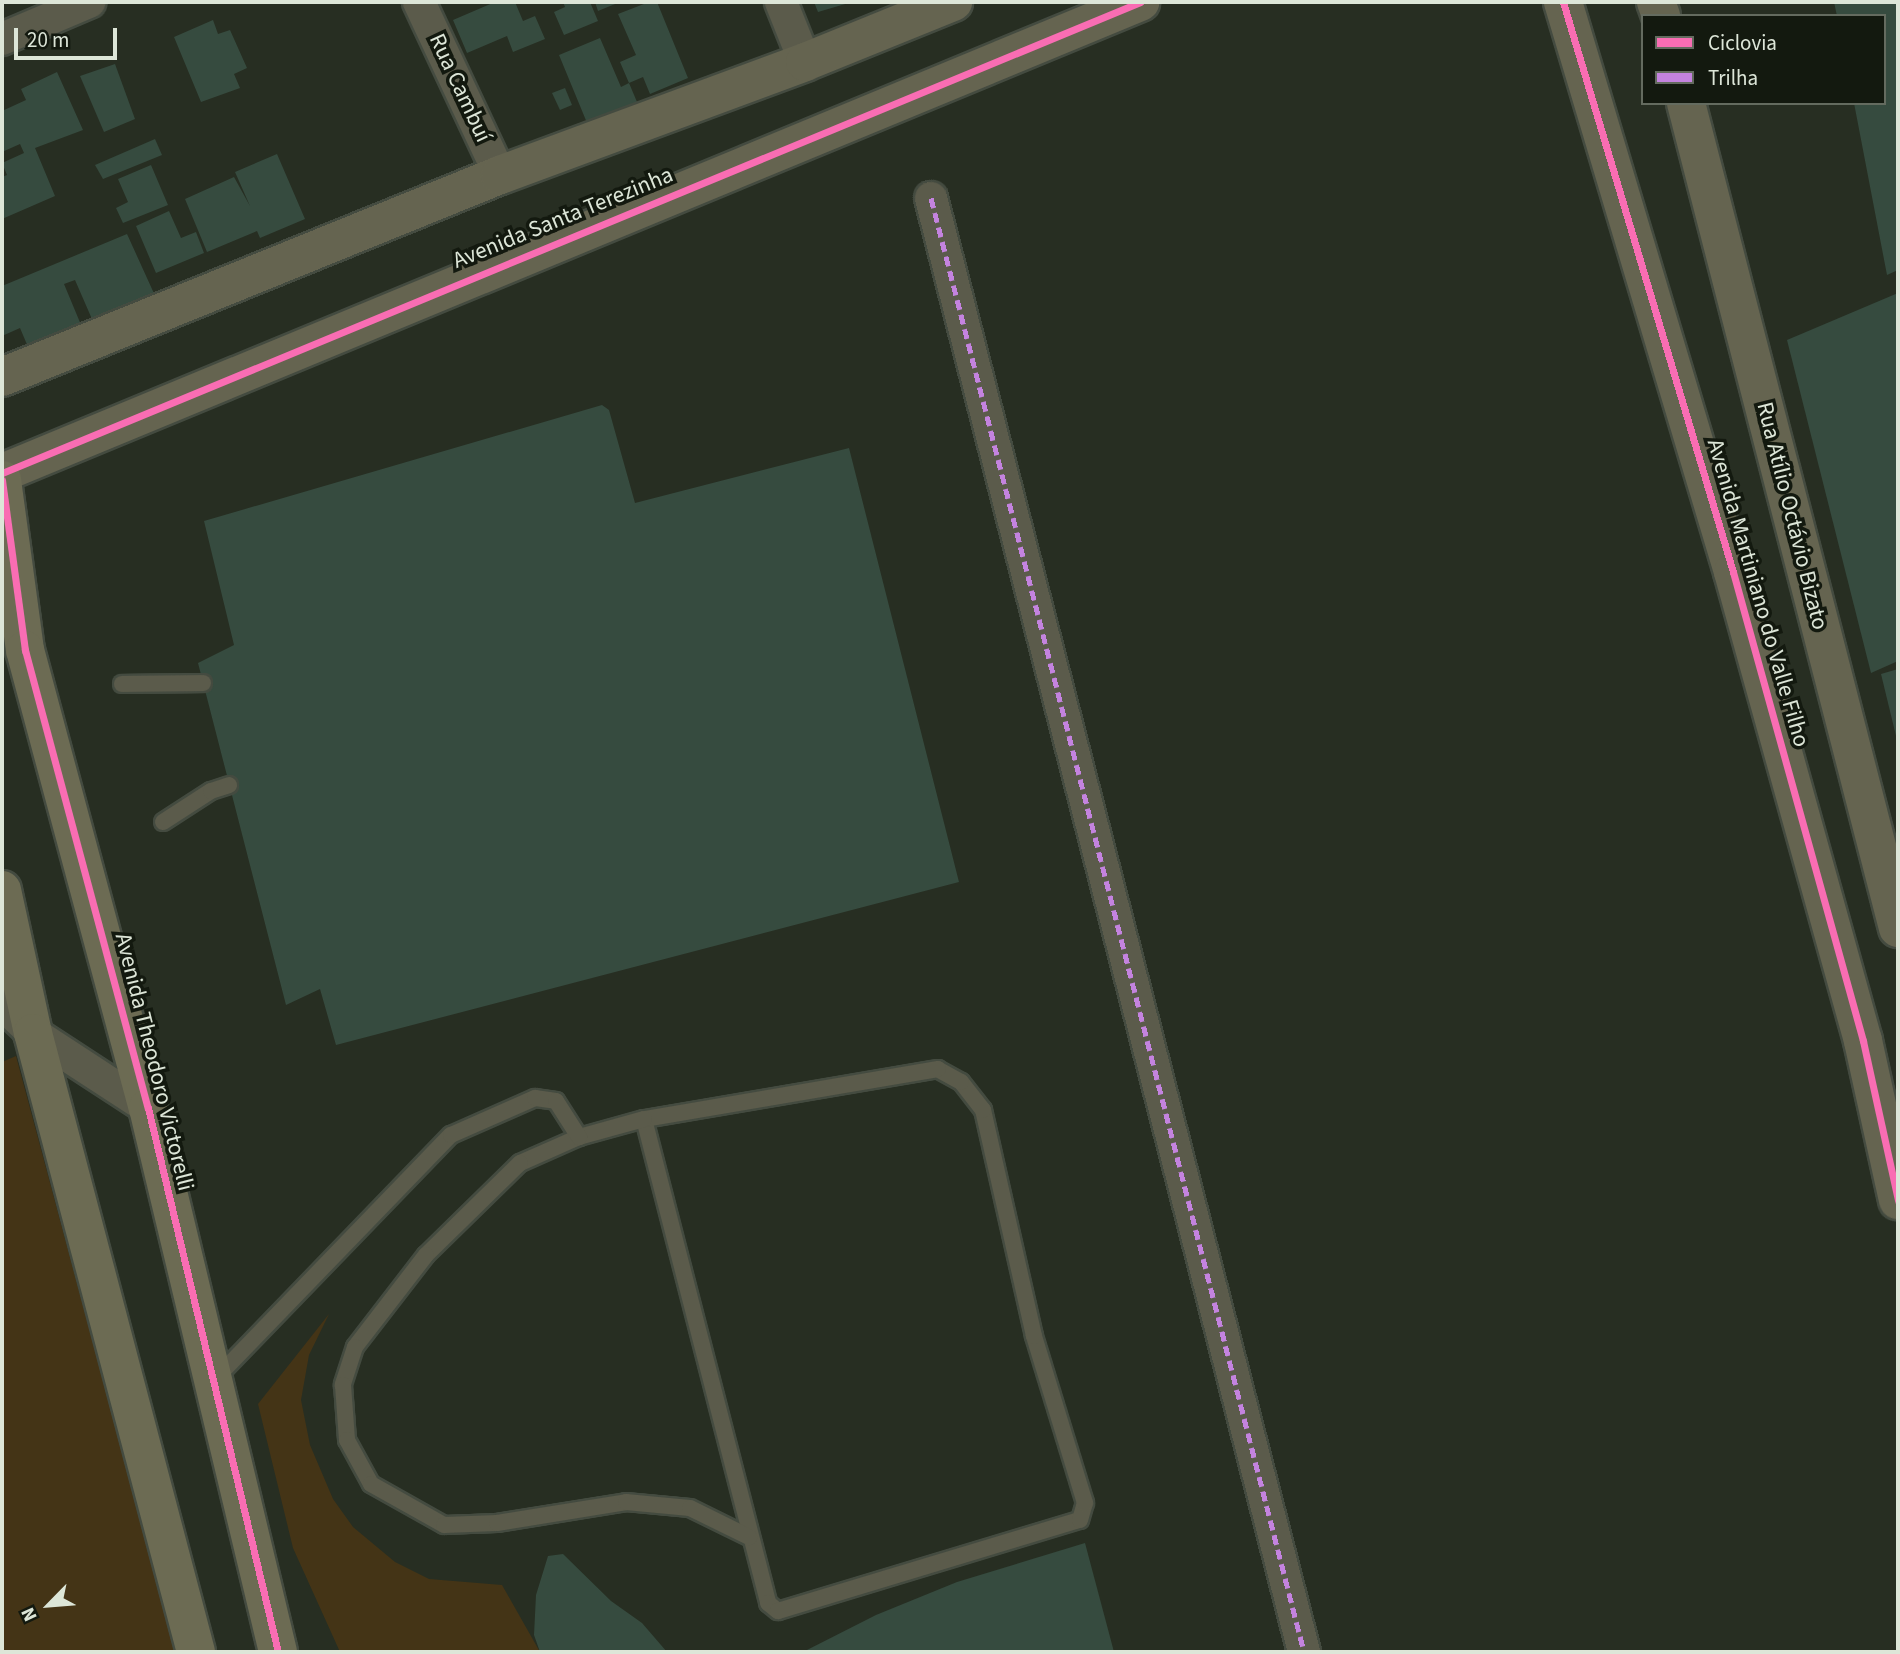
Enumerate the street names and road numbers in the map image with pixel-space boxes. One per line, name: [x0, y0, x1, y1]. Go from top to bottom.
street label: Rua Cambuí: [423, 29, 497, 147]
street label: Avenida Santa Terezinha: [449, 161, 677, 275]
street label: Rua Atílio Octávio Bizato: [1750, 399, 1834, 633]
street label: Avenida Martiniano do Valle Filho: [1701, 436, 1815, 750]
street label: Avenida Theodoro Victorelli: [109, 930, 199, 1194]

